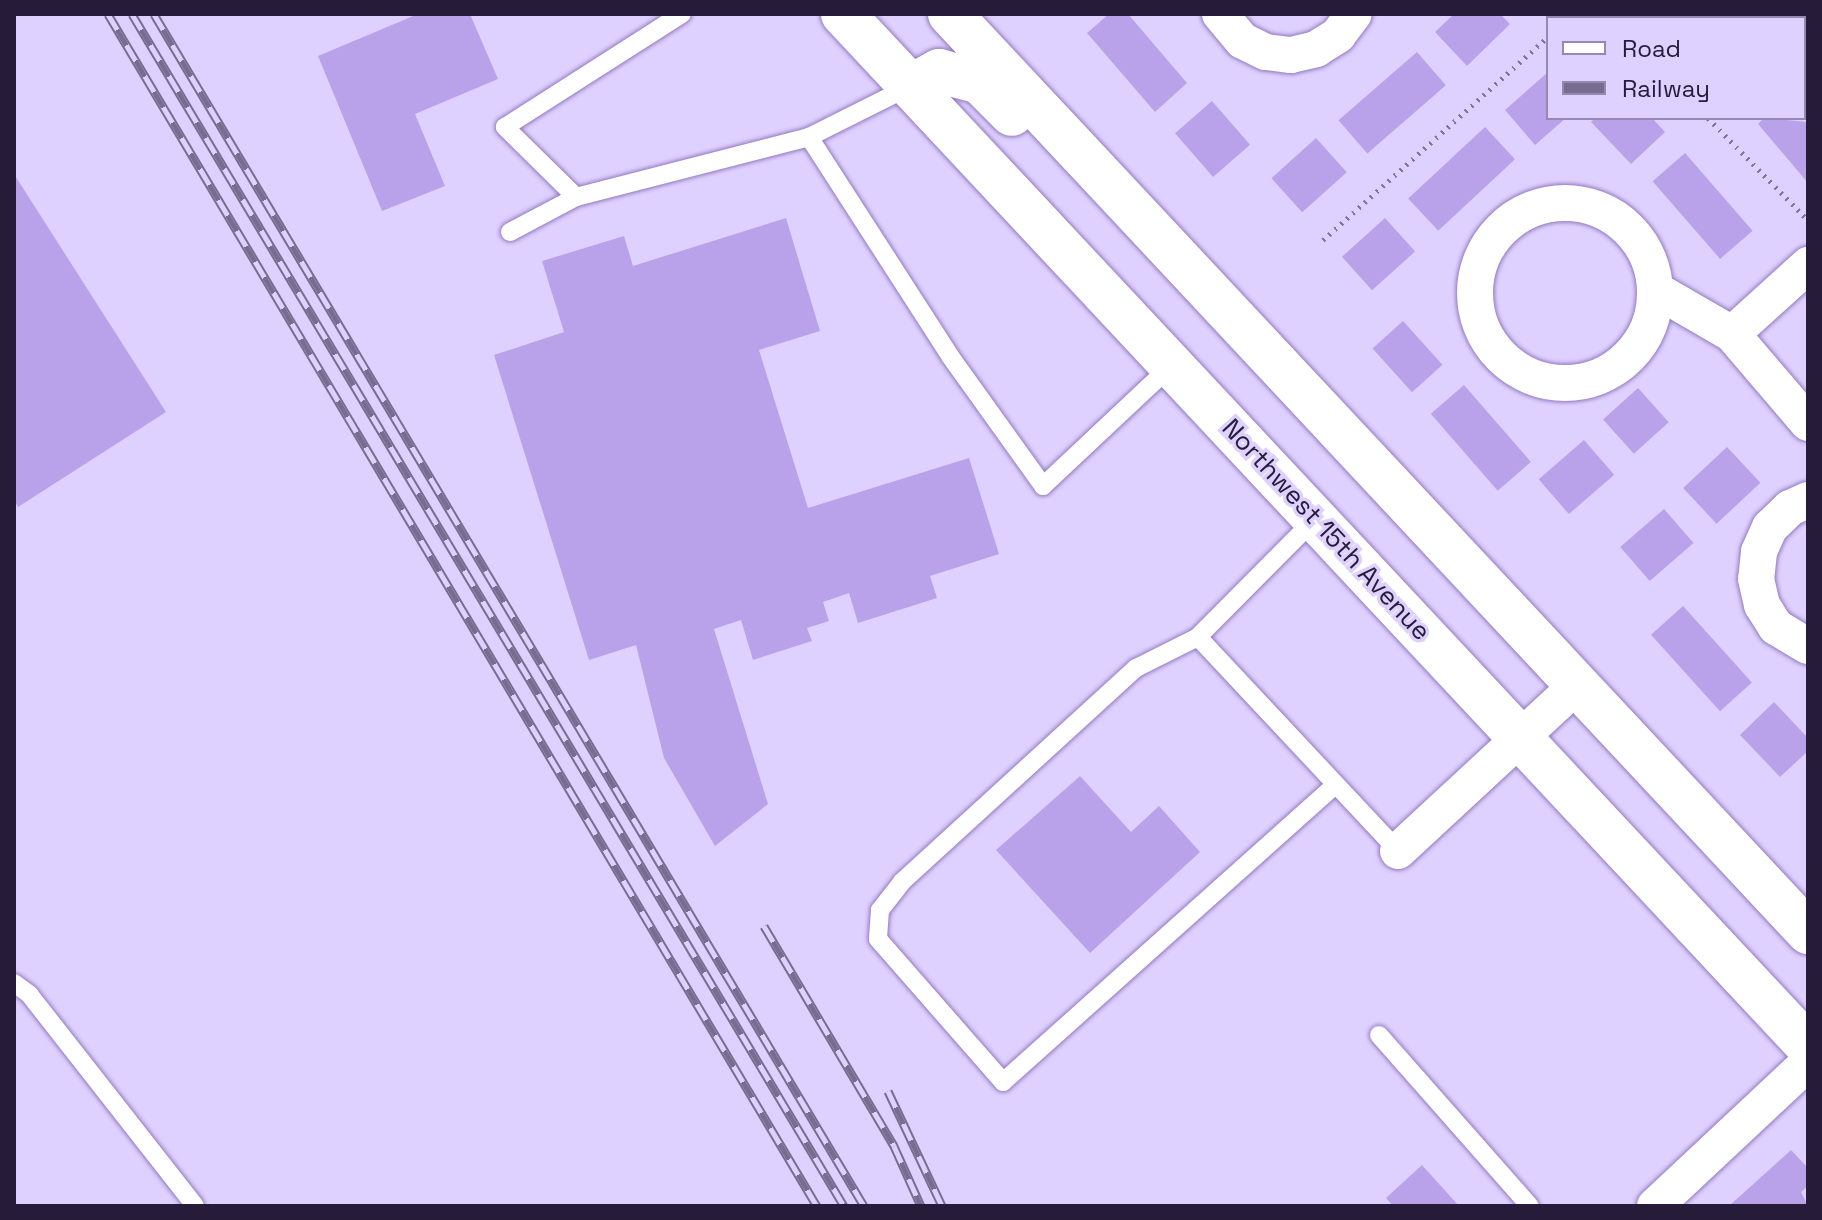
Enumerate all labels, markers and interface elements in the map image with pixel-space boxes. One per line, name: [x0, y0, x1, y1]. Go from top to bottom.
legend: [1546, 16, 1806, 120]
text: Road: [1622, 33, 1681, 64]
text: Railway: [1622, 73, 1710, 104]
street label: Northwest 15th Avenue: [1215, 413, 1437, 647]

